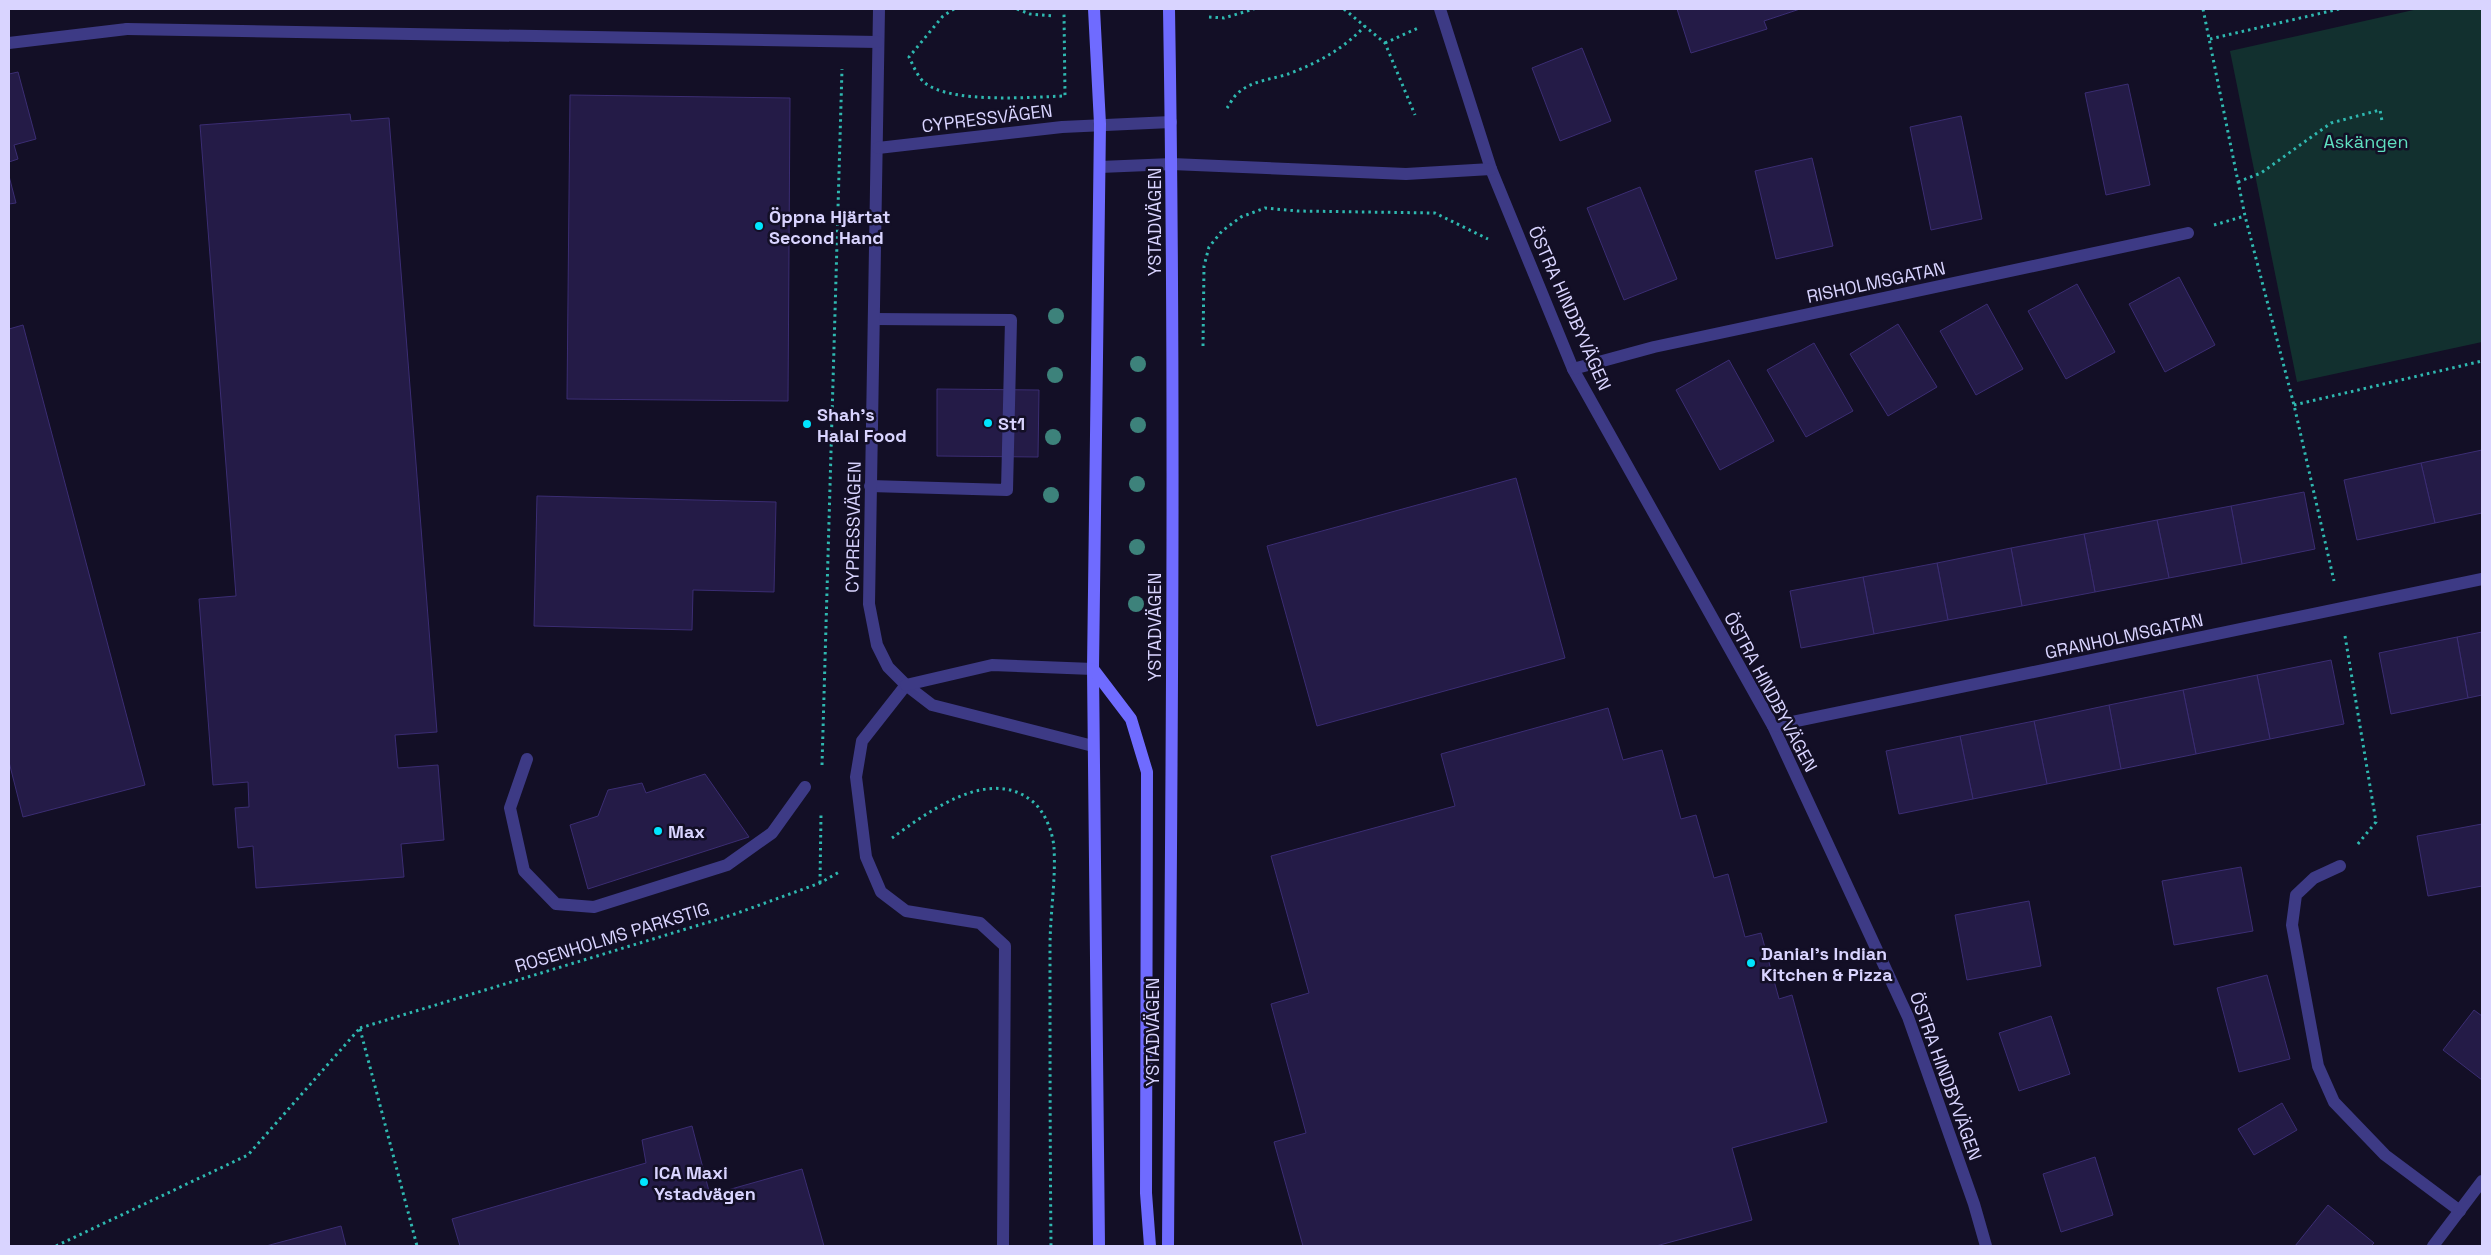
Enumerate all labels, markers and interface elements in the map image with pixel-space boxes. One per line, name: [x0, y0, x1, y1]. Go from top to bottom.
street label: CYPRESSVÄGEN: [920, 99, 1054, 137]
park label: Askängen: [2324, 130, 2408, 153]
street label: YSTADVÄGEN: [1143, 168, 1166, 276]
place label: Öppna Hjärtat Second Hand: [769, 205, 891, 249]
marker: Öppna Hjärtat Second Hand: [753, 220, 765, 232]
street label: ÖSTRA HINDBYVÄGEN: [1523, 222, 1617, 394]
street label: RISHOLMSGATAN: [1804, 256, 1948, 308]
place label: Shah's Halal Food: [817, 403, 907, 447]
place label: St1: [998, 412, 1025, 435]
marker: St1: [982, 417, 994, 429]
marker: Shah's Halal Food: [801, 418, 813, 430]
street label: CYPRESSVÄGEN: [840, 461, 866, 593]
street label: YSTADVÄGEN: [1143, 573, 1166, 681]
street label: ÖSTRA HINDBYVÄGEN: [1719, 608, 1823, 776]
street label: GRANHOLMSGATAN: [2043, 608, 2205, 664]
place label: Max: [668, 820, 705, 843]
marker: Max: [652, 825, 664, 837]
street label: ROSENHOLMS PARKSTIG: [512, 896, 712, 978]
place label: Danial's Indian Kitchen & Pizza: [1761, 942, 1893, 986]
marker: Danial's Indian Kitchen & Pizza: [1745, 957, 1757, 969]
street label: YSTADVÄGEN: [1141, 978, 1164, 1086]
street label: ÖSTRA HINDBYVÄGEN: [1905, 989, 1987, 1163]
place label: ICA Maxi Ystadvägen: [654, 1161, 756, 1205]
marker: ICA Maxi Ystadvägen: [638, 1176, 650, 1188]

